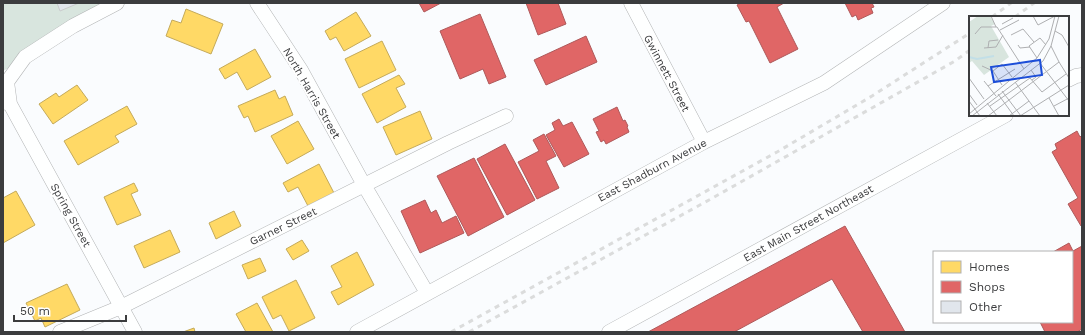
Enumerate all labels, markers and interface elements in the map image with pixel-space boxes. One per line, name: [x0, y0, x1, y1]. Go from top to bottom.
inset map: [969, 16, 1069, 116]
street label: Gwinnett Street: [641, 33, 692, 114]
street label: North Harris Street: [280, 46, 343, 141]
street label: East Shadburn Avenue: [596, 136, 709, 205]
street label: Spring Street: [48, 181, 94, 250]
street label: East Main Street Northeast: [741, 182, 876, 265]
street label: Garner Street: [248, 204, 319, 248]
legend: [933, 251, 1073, 323]
text: Homes: [969, 260, 1010, 274]
text: Shops: [969, 280, 1005, 294]
scale bar: [14, 297, 126, 323]
text: Other: [969, 300, 1002, 314]
text: 50 m: [20, 304, 50, 318]

